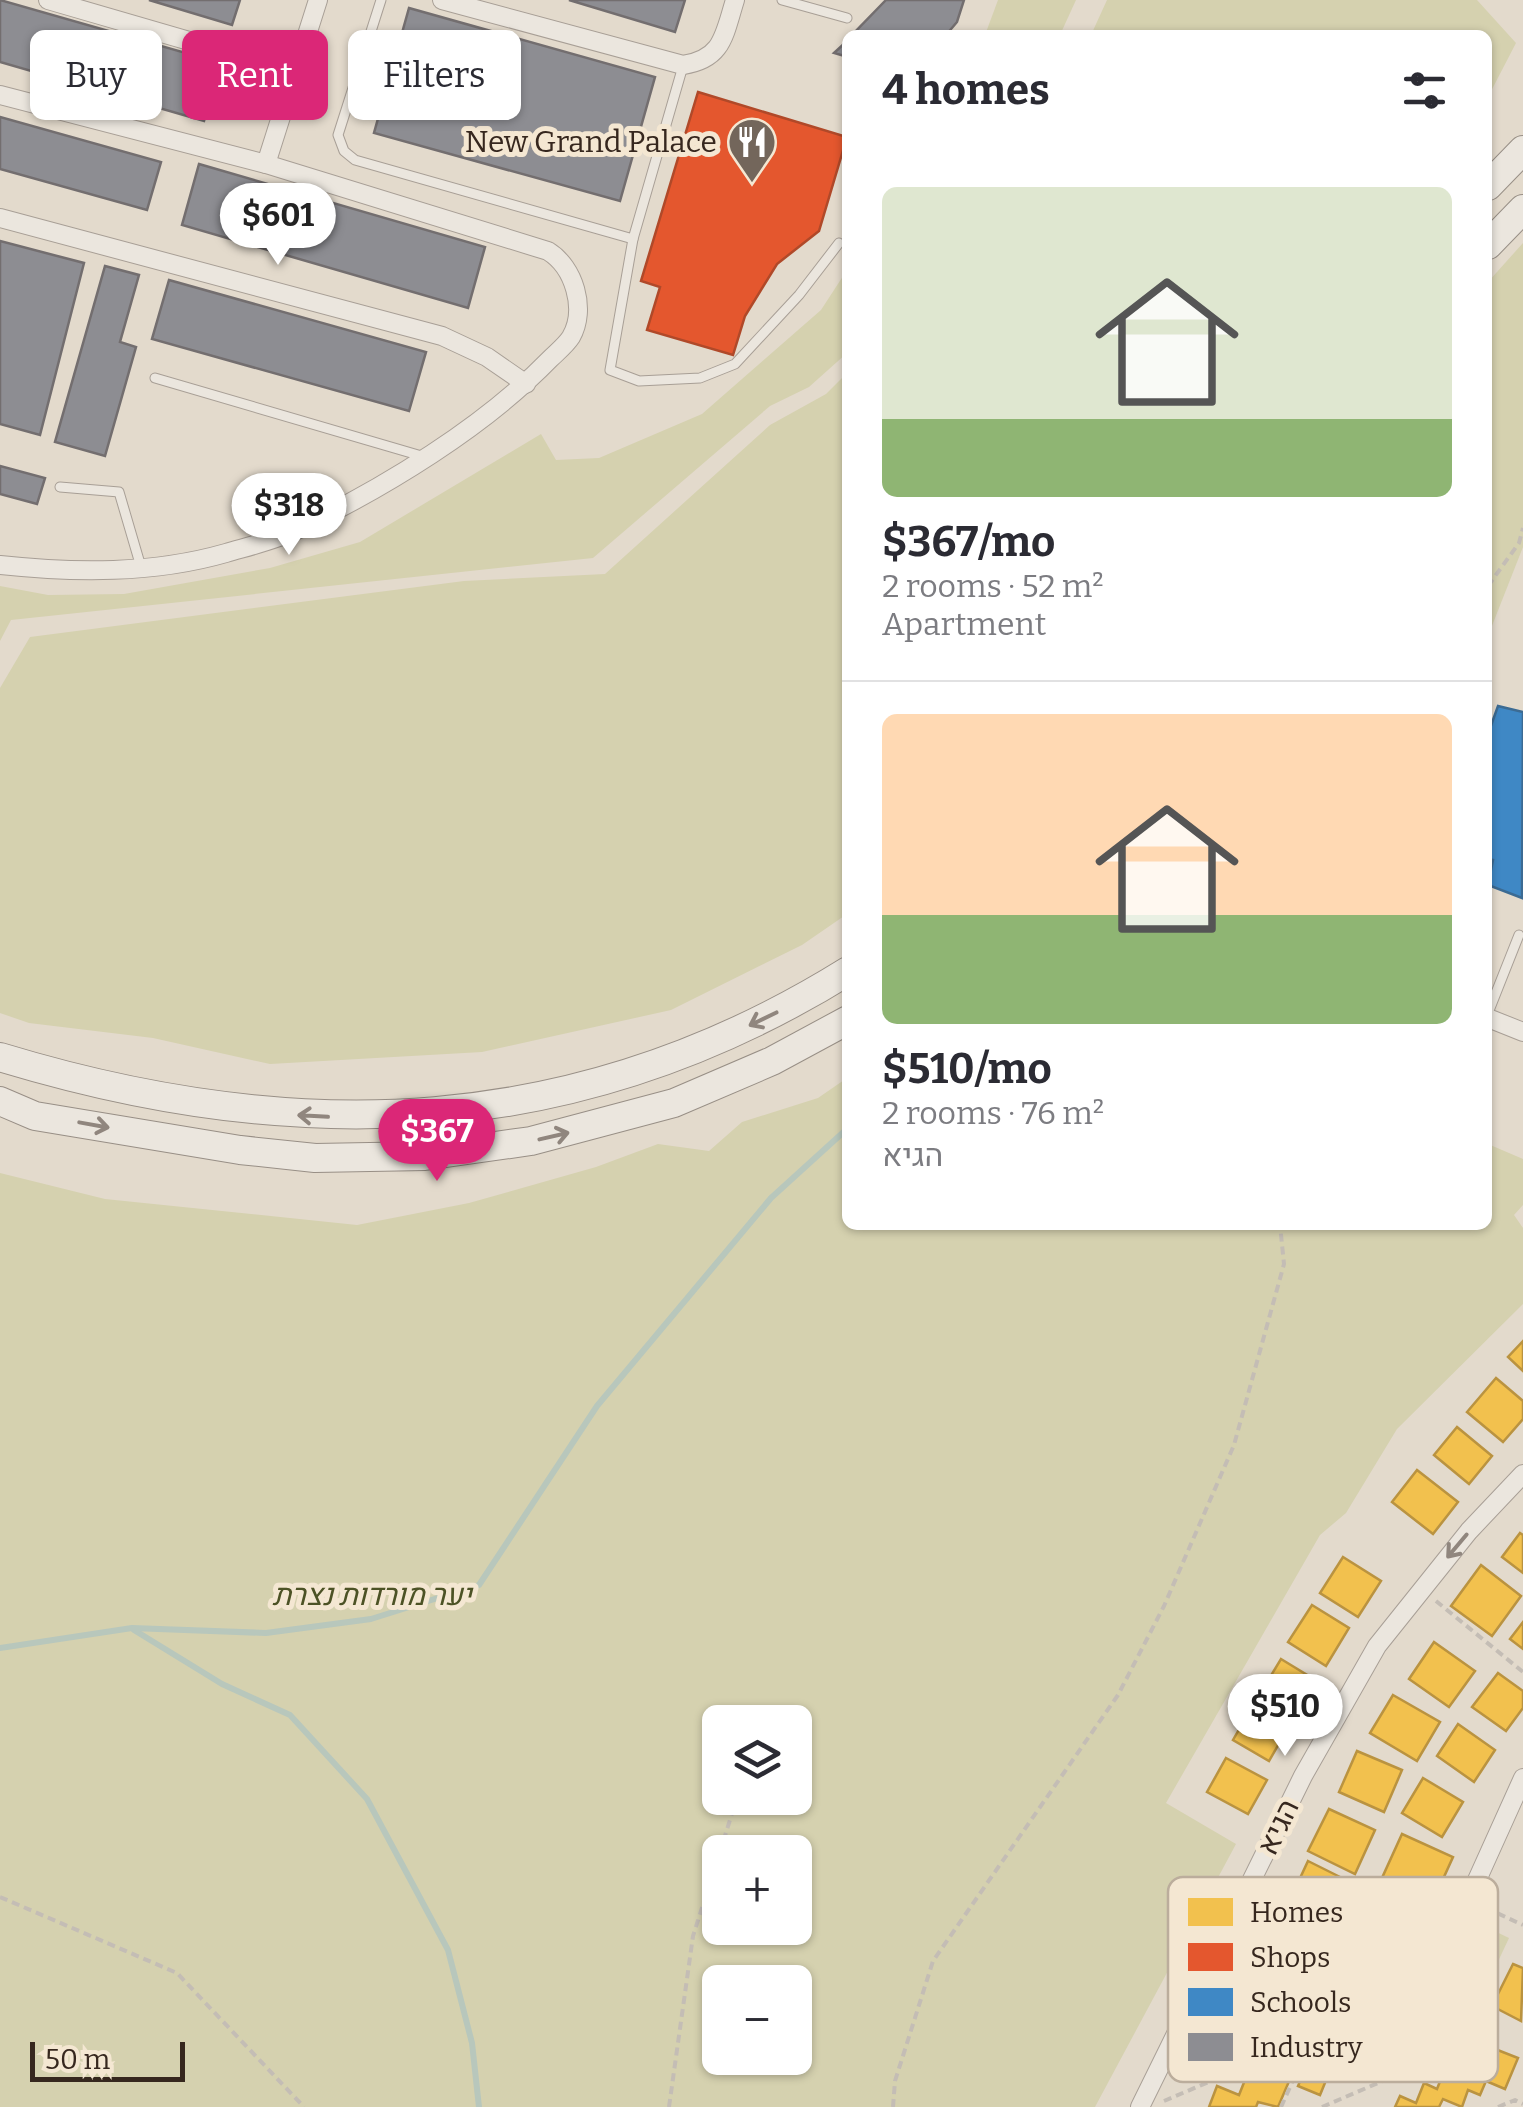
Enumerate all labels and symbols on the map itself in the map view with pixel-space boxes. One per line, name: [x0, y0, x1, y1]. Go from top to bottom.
restaurant icon: New Grand Palace: [726, 116, 778, 184]
place label: New Grand Palace: [465, 124, 717, 160]
pin: $601: [219, 183, 337, 268]
pin: $318: [230, 473, 348, 558]
one-way arrow: [748, 1010, 778, 1029]
pin: $367: [378, 1099, 496, 1184]
one-way arrow: [298, 1106, 330, 1125]
one-way arrow: [77, 1116, 109, 1135]
one-way arrow: [537, 1126, 569, 1144]
one-way arrow: [1446, 1532, 1468, 1558]
park label: יער מורדות נצרת: [272, 1577, 474, 1613]
pin: $510: [1226, 1674, 1344, 1759]
street label: הגיא: [1249, 1793, 1307, 1861]
legend: [1168, 1877, 1498, 2082]
text: Homes: [1250, 1896, 1343, 1929]
text: Shops: [1250, 1941, 1330, 1974]
text: Schools: [1250, 1986, 1351, 2019]
text: Industry: [1250, 2031, 1363, 2064]
scale bar: [30, 2037, 185, 2082]

